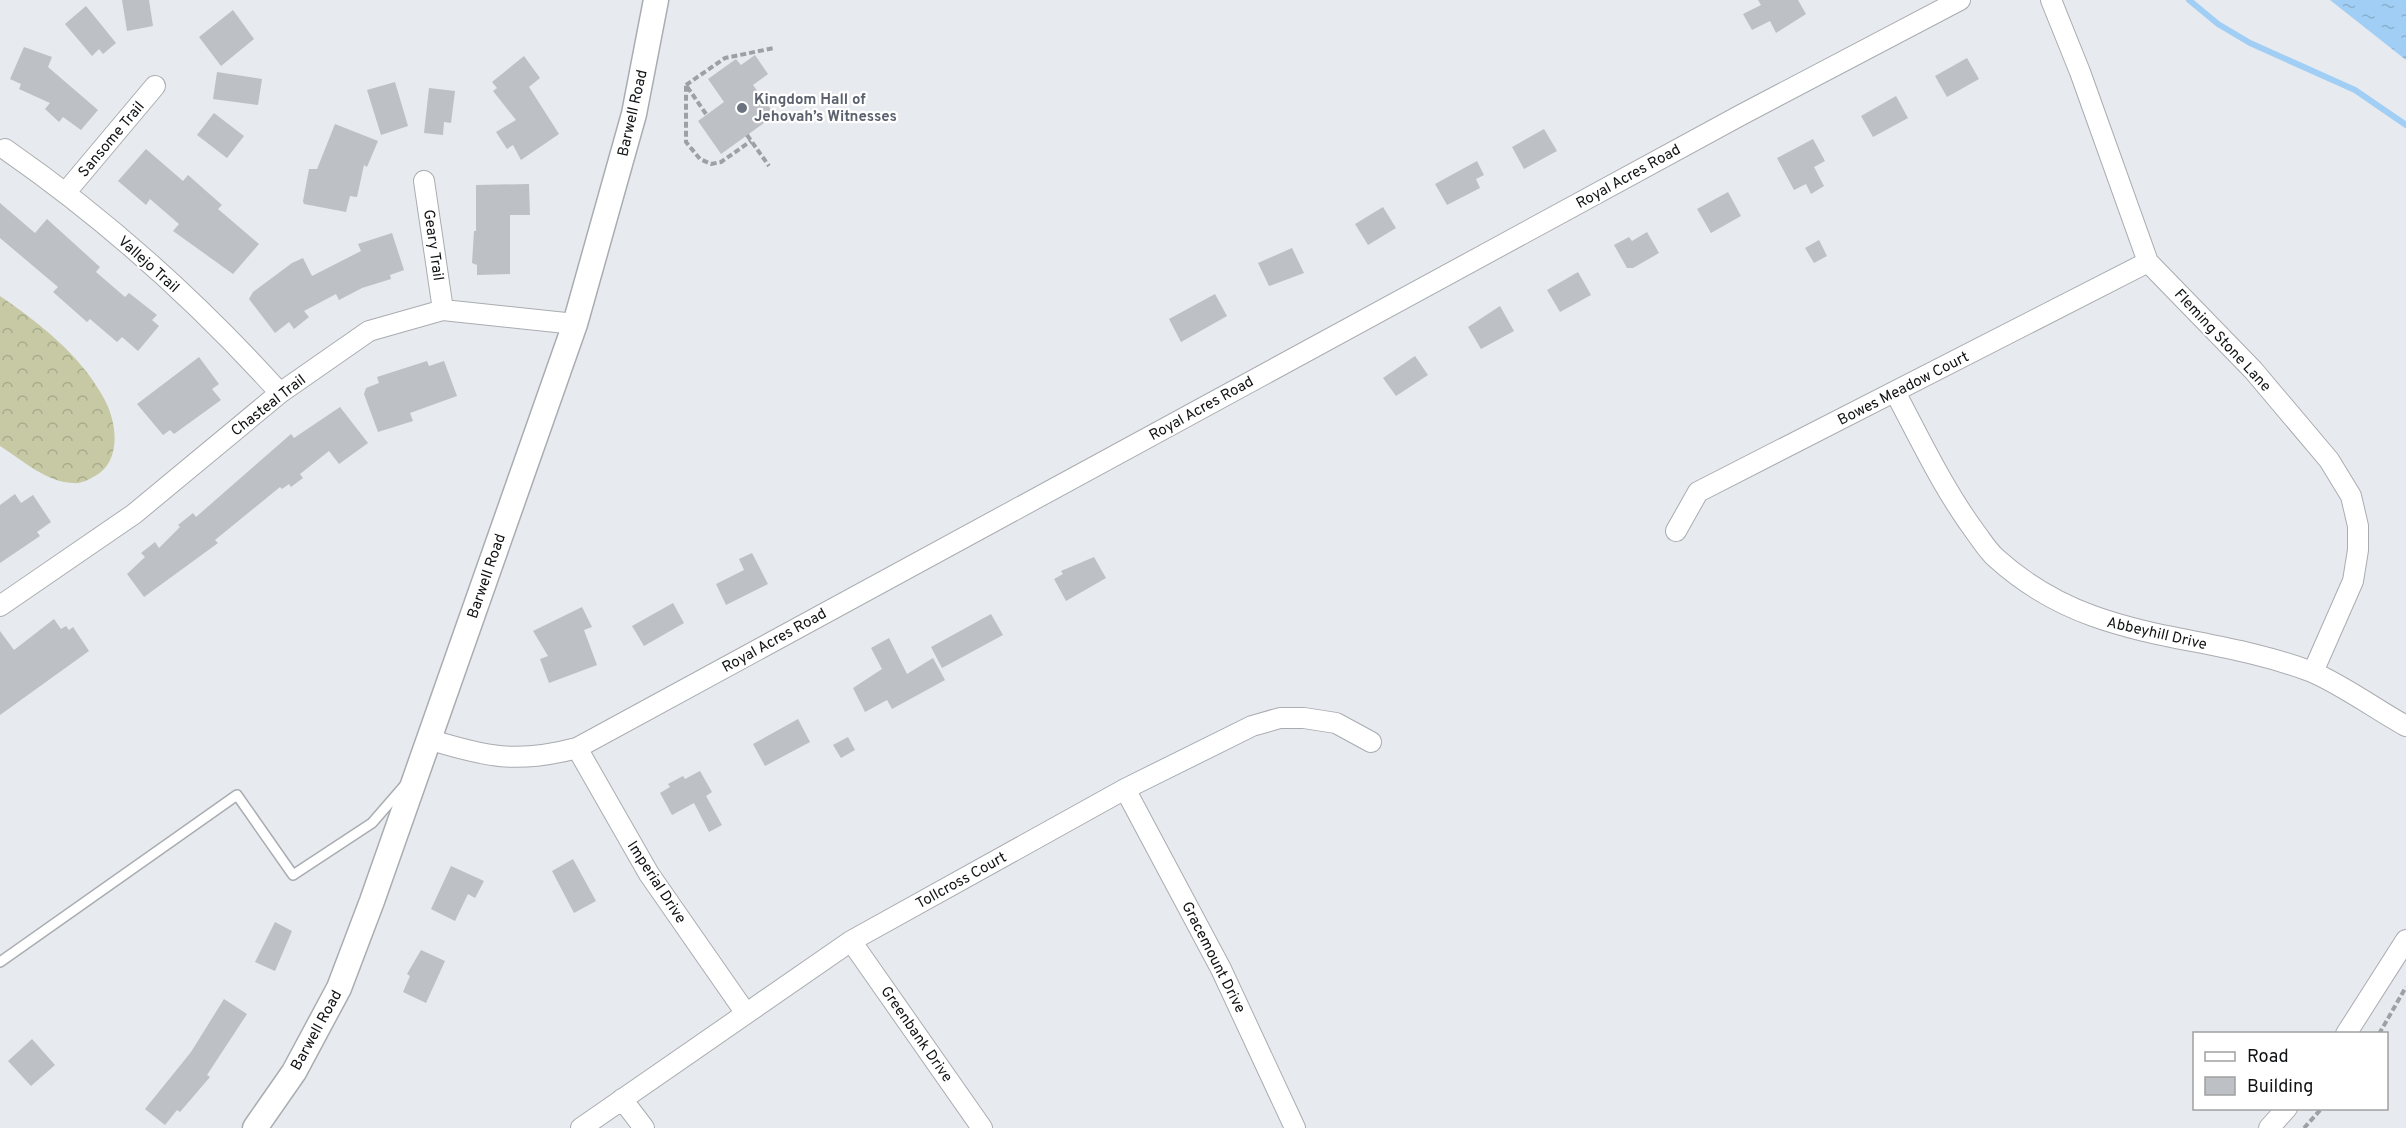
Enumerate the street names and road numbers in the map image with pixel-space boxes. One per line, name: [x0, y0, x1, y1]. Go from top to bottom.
street label: Barwell Road: [614, 68, 653, 159]
street label: Sansome Trail: [75, 98, 149, 182]
street label: Royal Acres Road: [1573, 141, 1684, 214]
street label: Geary Trail: [418, 208, 447, 282]
street label: Vallejo Trail: [113, 233, 183, 298]
street label: Fleming Stone Lane: [2169, 286, 2274, 396]
street label: Bowes Meadow Court: [1835, 348, 1972, 431]
street label: Chasteal Trail: [228, 371, 310, 441]
street label: Royal Acres Road: [1146, 373, 1257, 446]
street label: Barwell Road: [464, 531, 511, 622]
street label: Royal Acres Road: [719, 605, 830, 678]
street label: Abbeyhill Drive: [2105, 614, 2209, 655]
street label: Imperial Drive: [622, 838, 689, 928]
street label: Tollcross Court: [913, 849, 1010, 914]
street label: Gracemount Drive: [1176, 899, 1249, 1017]
street label: Greenbank Drive: [876, 983, 956, 1087]
street label: Barwell Road: [288, 987, 347, 1074]

